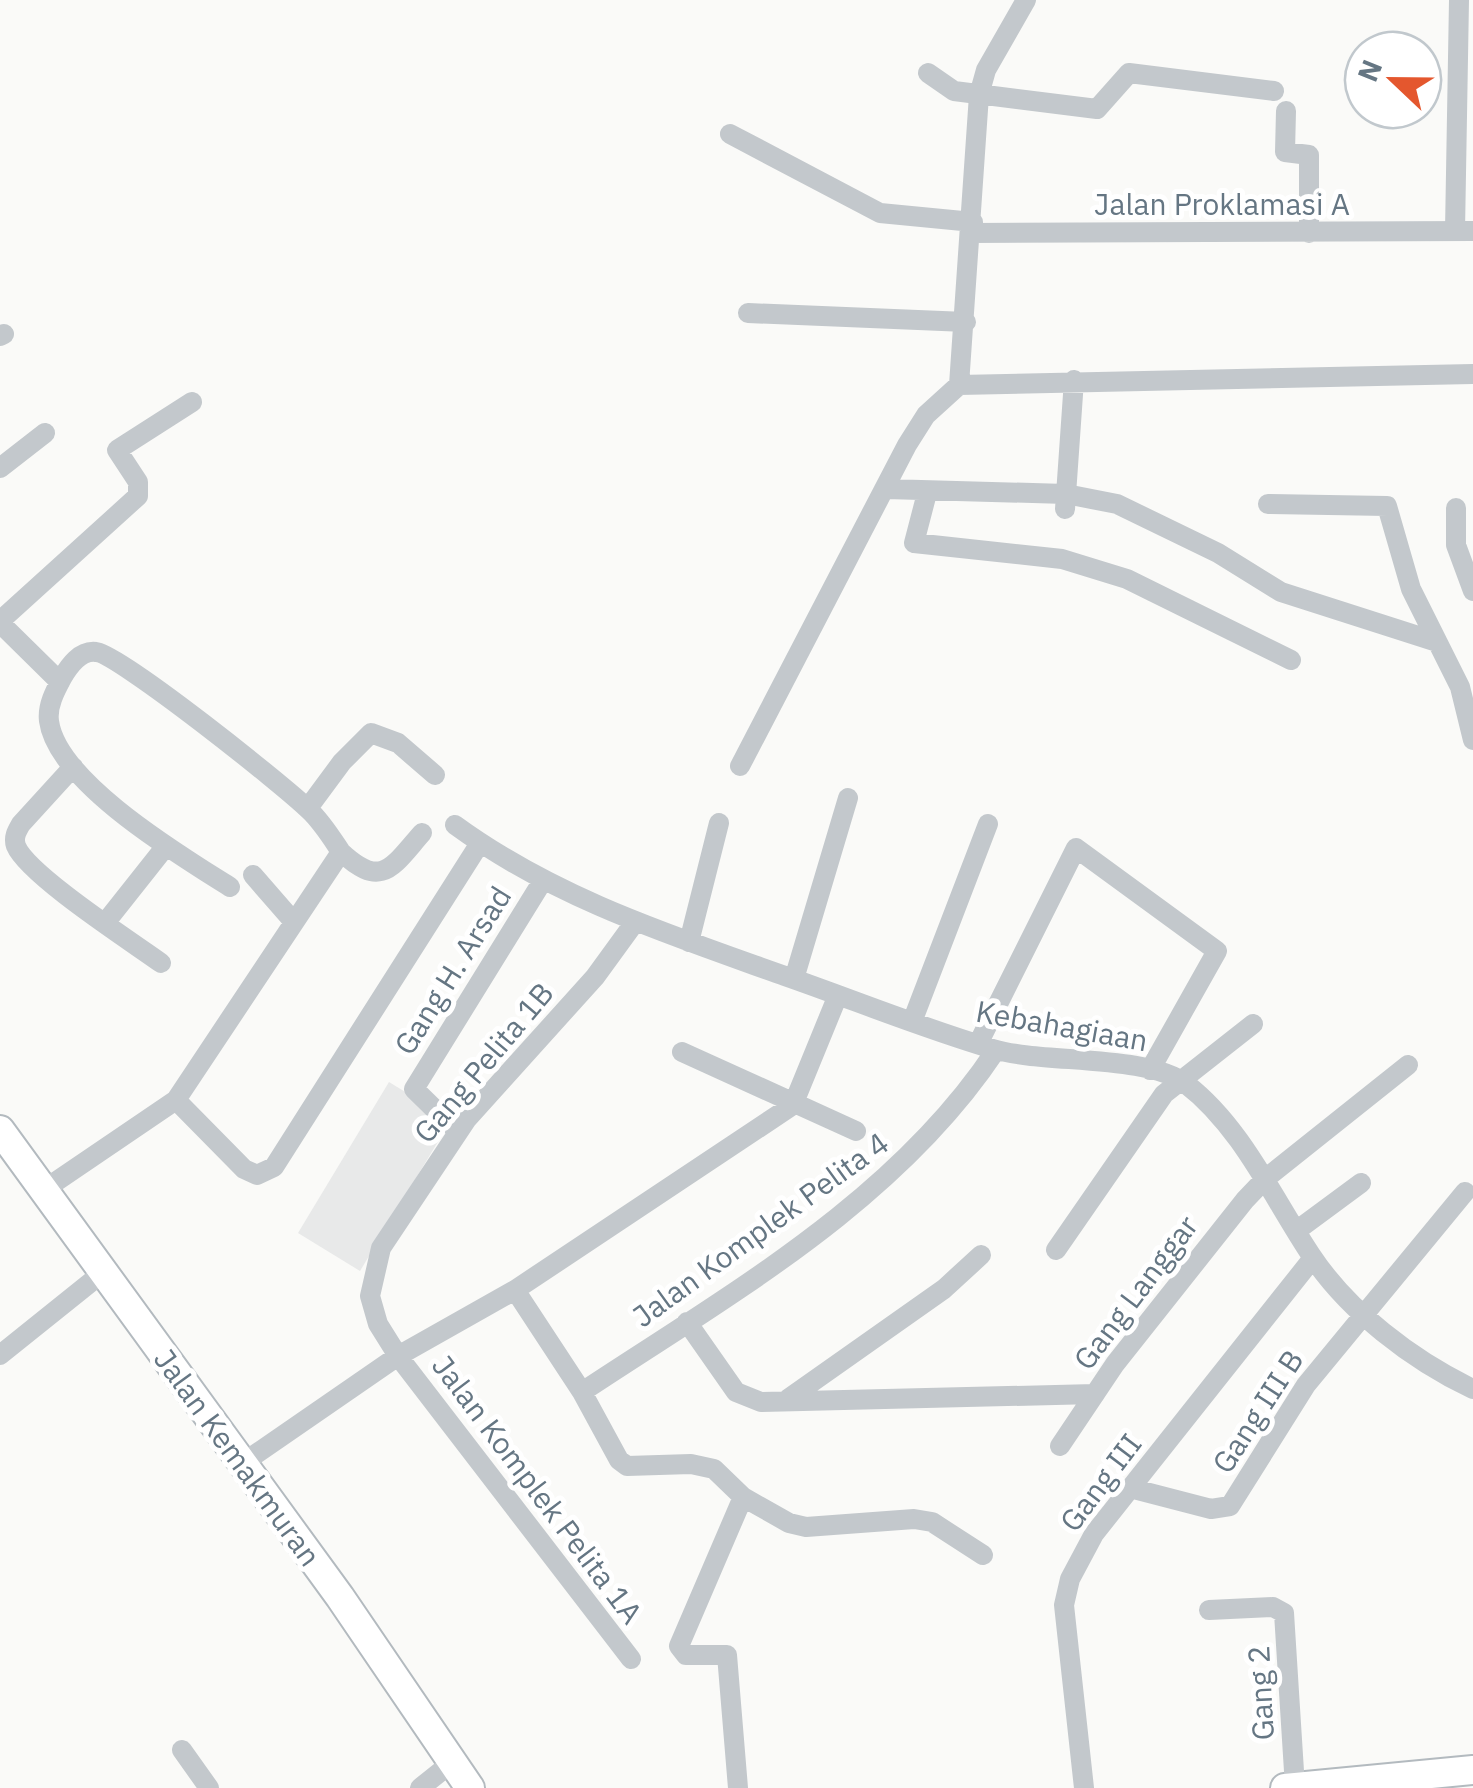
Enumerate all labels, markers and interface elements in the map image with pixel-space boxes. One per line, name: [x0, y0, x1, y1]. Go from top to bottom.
north arrow: [1343, 30, 1443, 130]
text: N: [1348, 54, 1390, 87]
street label: Jalan Proklamasi A: [1094, 184, 1350, 223]
street label: Gang H. Arsad: [385, 878, 519, 1062]
street label: Gang Pelita 1B: [405, 974, 561, 1150]
street label: Kebahagiaan: [973, 991, 1151, 1059]
street label: Jalan Komplek Pelita 4: [624, 1123, 896, 1335]
street label: Gang Langgar: [1064, 1207, 1206, 1377]
street label: Jalan Kemakmuran: [146, 1341, 330, 1573]
street label: Gang III B: [1203, 1342, 1311, 1480]
street label: Jalan Komplek Pelita 1A: [424, 1347, 652, 1631]
street label: Gang III: [1050, 1425, 1150, 1539]
street label: Gang 2: [1238, 1645, 1282, 1741]

